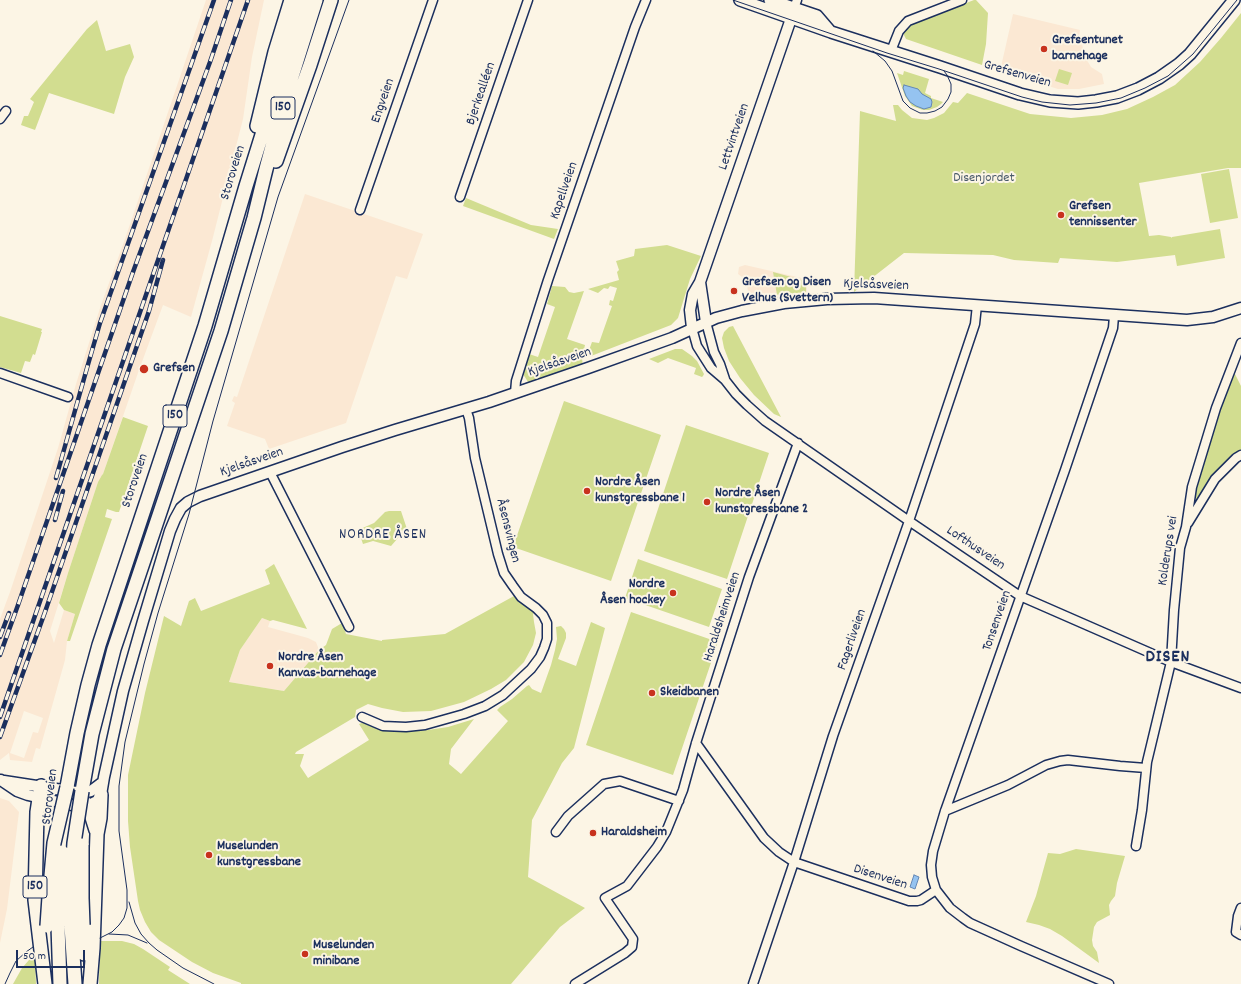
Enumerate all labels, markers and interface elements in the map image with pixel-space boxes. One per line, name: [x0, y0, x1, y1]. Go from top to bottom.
place label: Grefsentunet barnehage: [1052, 33, 1123, 66]
marker: Grefsentunet barnehage: [1039, 44, 1049, 54]
street label: Grefsenveien: [981, 57, 1053, 93]
street label: Bjerkealléen: [463, 60, 501, 128]
street label: Engveien: [369, 76, 399, 126]
road number: 150: [271, 97, 295, 119]
street label: Lettvintveien: [716, 101, 754, 173]
street label: Storoveien: [218, 144, 250, 202]
street label: Kapellveien: [547, 160, 583, 222]
park label: Disenjordet: [953, 171, 1015, 187]
place label: Grefsen tennissenter: [1069, 199, 1137, 232]
marker: Grefsen tennissenter: [1056, 210, 1066, 220]
place label: Grefsen og Disen Velhus (Svettern): [742, 275, 833, 308]
street label: Kjelsåsveien: [843, 276, 909, 296]
marker: Grefsen og Disen Velhus (Svettern): [729, 286, 739, 296]
street label: Kjelsåsveien: [526, 344, 594, 382]
place label: Grefsen: [153, 361, 195, 377]
marker: Grefsen: [138, 363, 150, 375]
road number: 150: [163, 405, 187, 427]
street label: Kjelsåsveien: [218, 444, 286, 482]
street label: Storoveien: [119, 452, 153, 510]
place label: Nordre Åsen kunstgressbane 1: [595, 475, 685, 508]
marker: Nordre Åsen kunstgressbane 1: [582, 486, 592, 496]
place label: Nordre Åsen kunstgressbane 2: [715, 486, 808, 518]
street label: Åsensvingen: [491, 497, 523, 565]
marker: Nordre Åsen kunstgressbane 2: [702, 497, 712, 507]
street label: Kolderups vei: [1155, 515, 1183, 587]
street label: Lofthusveien: [942, 523, 1008, 575]
district label: NORDRE ÅSEN: [339, 527, 427, 545]
street label: Haraldsheimveien: [701, 570, 745, 664]
place label: Nordre Åsen hockey: [600, 577, 665, 610]
marker: Nordre Åsen hockey: [668, 588, 678, 598]
street label: Tonsenveien: [980, 589, 1016, 653]
street label: Fagerliveien: [835, 607, 871, 673]
district label: DISEN: [1146, 648, 1190, 670]
place label: Nordre Åsen Kanvas-barnehage: [278, 650, 376, 682]
marker: Nordre Åsen Kanvas-barnehage: [265, 661, 275, 671]
place label: Skeidbanen: [660, 685, 719, 701]
marker: Skeidbanen: [647, 688, 657, 698]
street label: Storoveien: [39, 768, 63, 826]
place label: Haraldsheim: [601, 825, 667, 841]
marker: Haraldsheim: [588, 828, 598, 838]
place label: Muselunden kunstgressbane: [217, 839, 301, 872]
marker: Muselunden kunstgressbane: [204, 850, 214, 860]
street label: Disenveien: [851, 861, 909, 895]
road number: 150: [23, 876, 47, 898]
place label: Muselunden minibane: [313, 938, 374, 970]
scale bar: [18, 942, 87, 968]
text: 50 m: [23, 948, 46, 965]
marker: Muselunden minibane: [300, 949, 310, 959]

